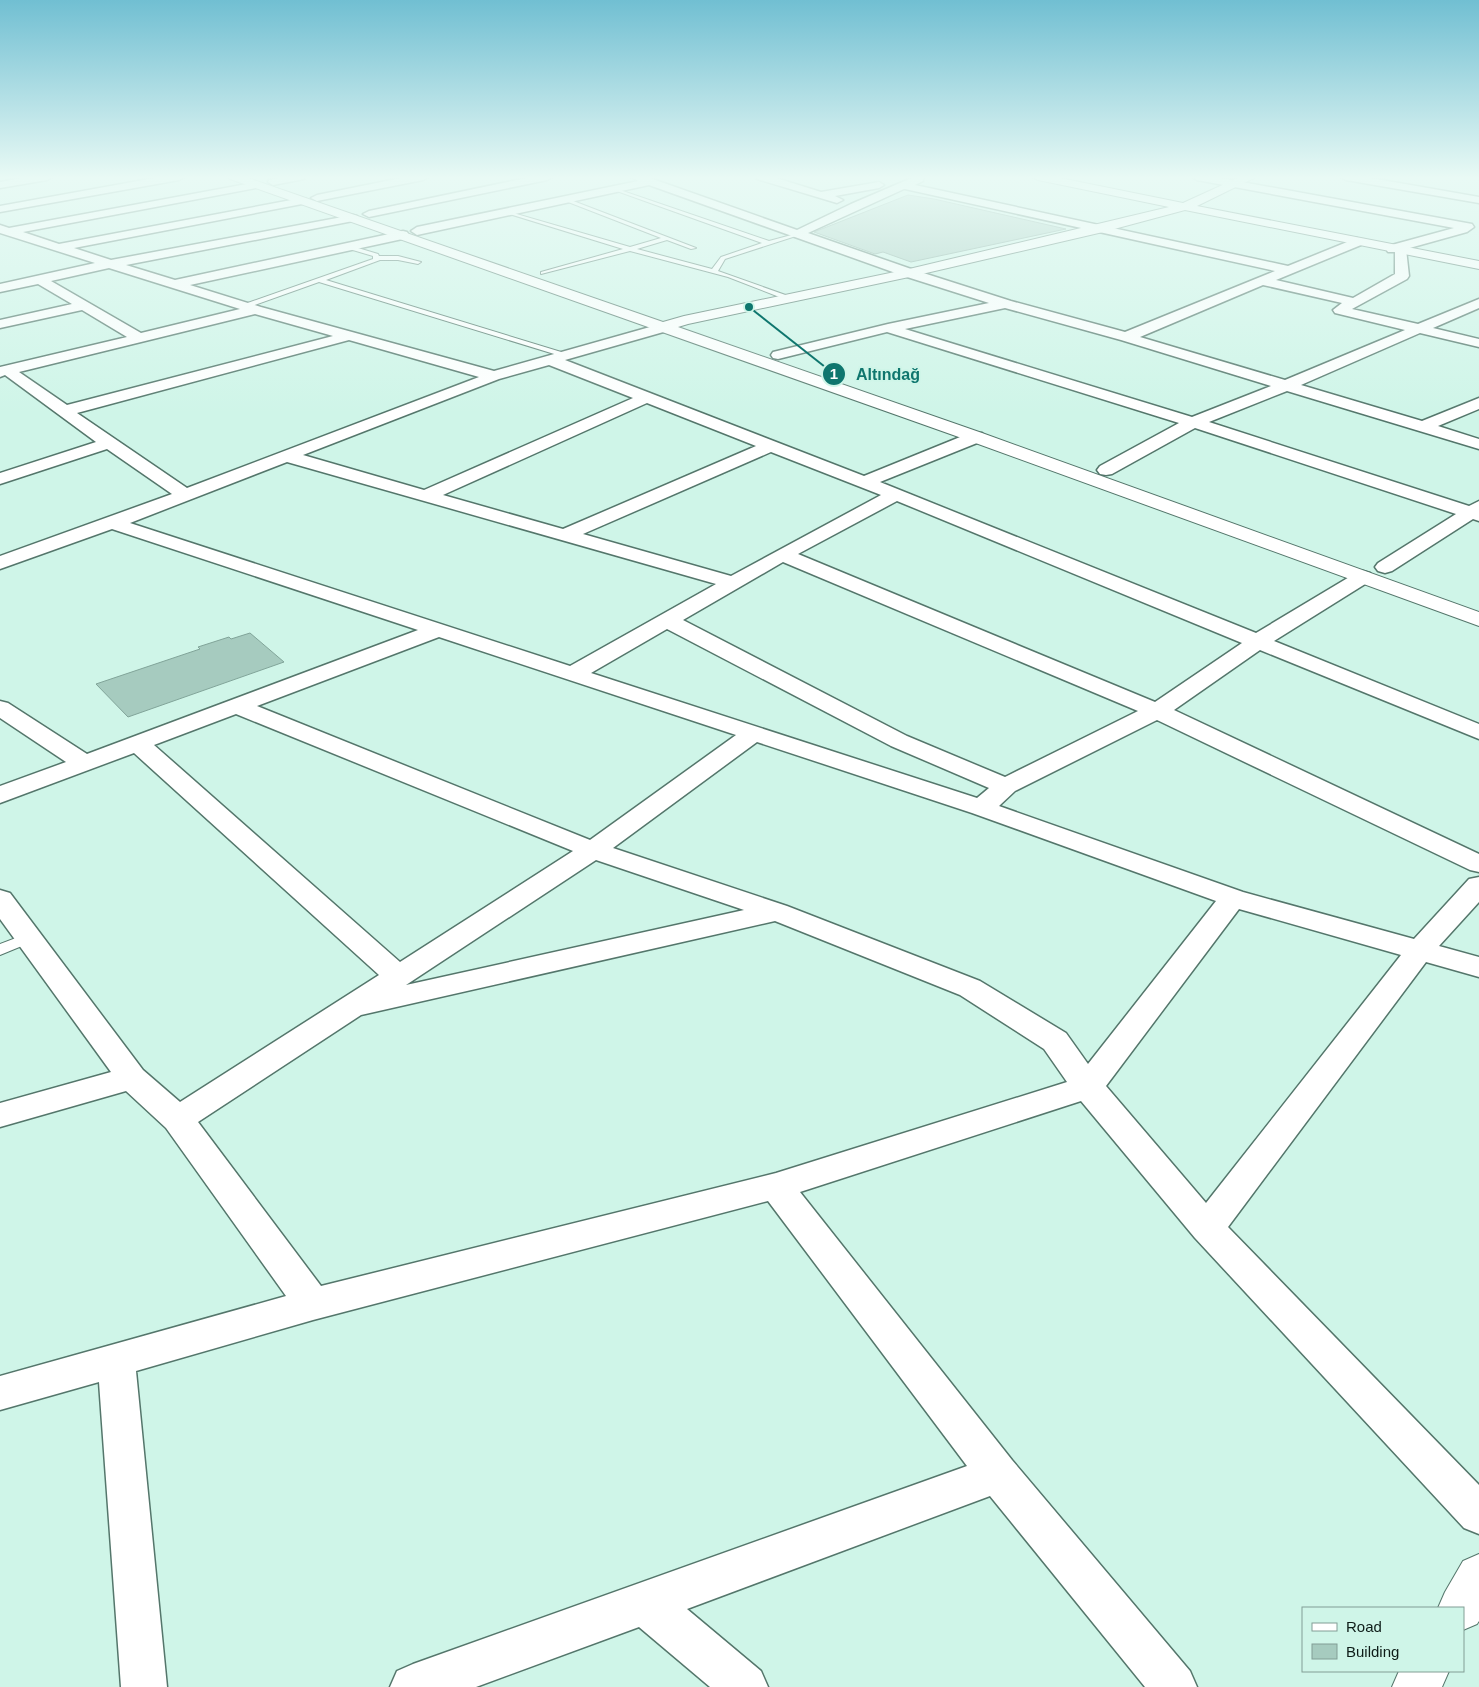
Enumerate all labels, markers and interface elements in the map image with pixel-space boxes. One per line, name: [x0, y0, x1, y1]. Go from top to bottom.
callout: Altındağ: [821, 359, 930, 390]
text: 1: [830, 365, 838, 382]
text: Altındağ: [856, 366, 920, 383]
legend: [1302, 1607, 1464, 1672]
text: Road: [1346, 1618, 1382, 1635]
text: Building: [1346, 1643, 1399, 1660]

